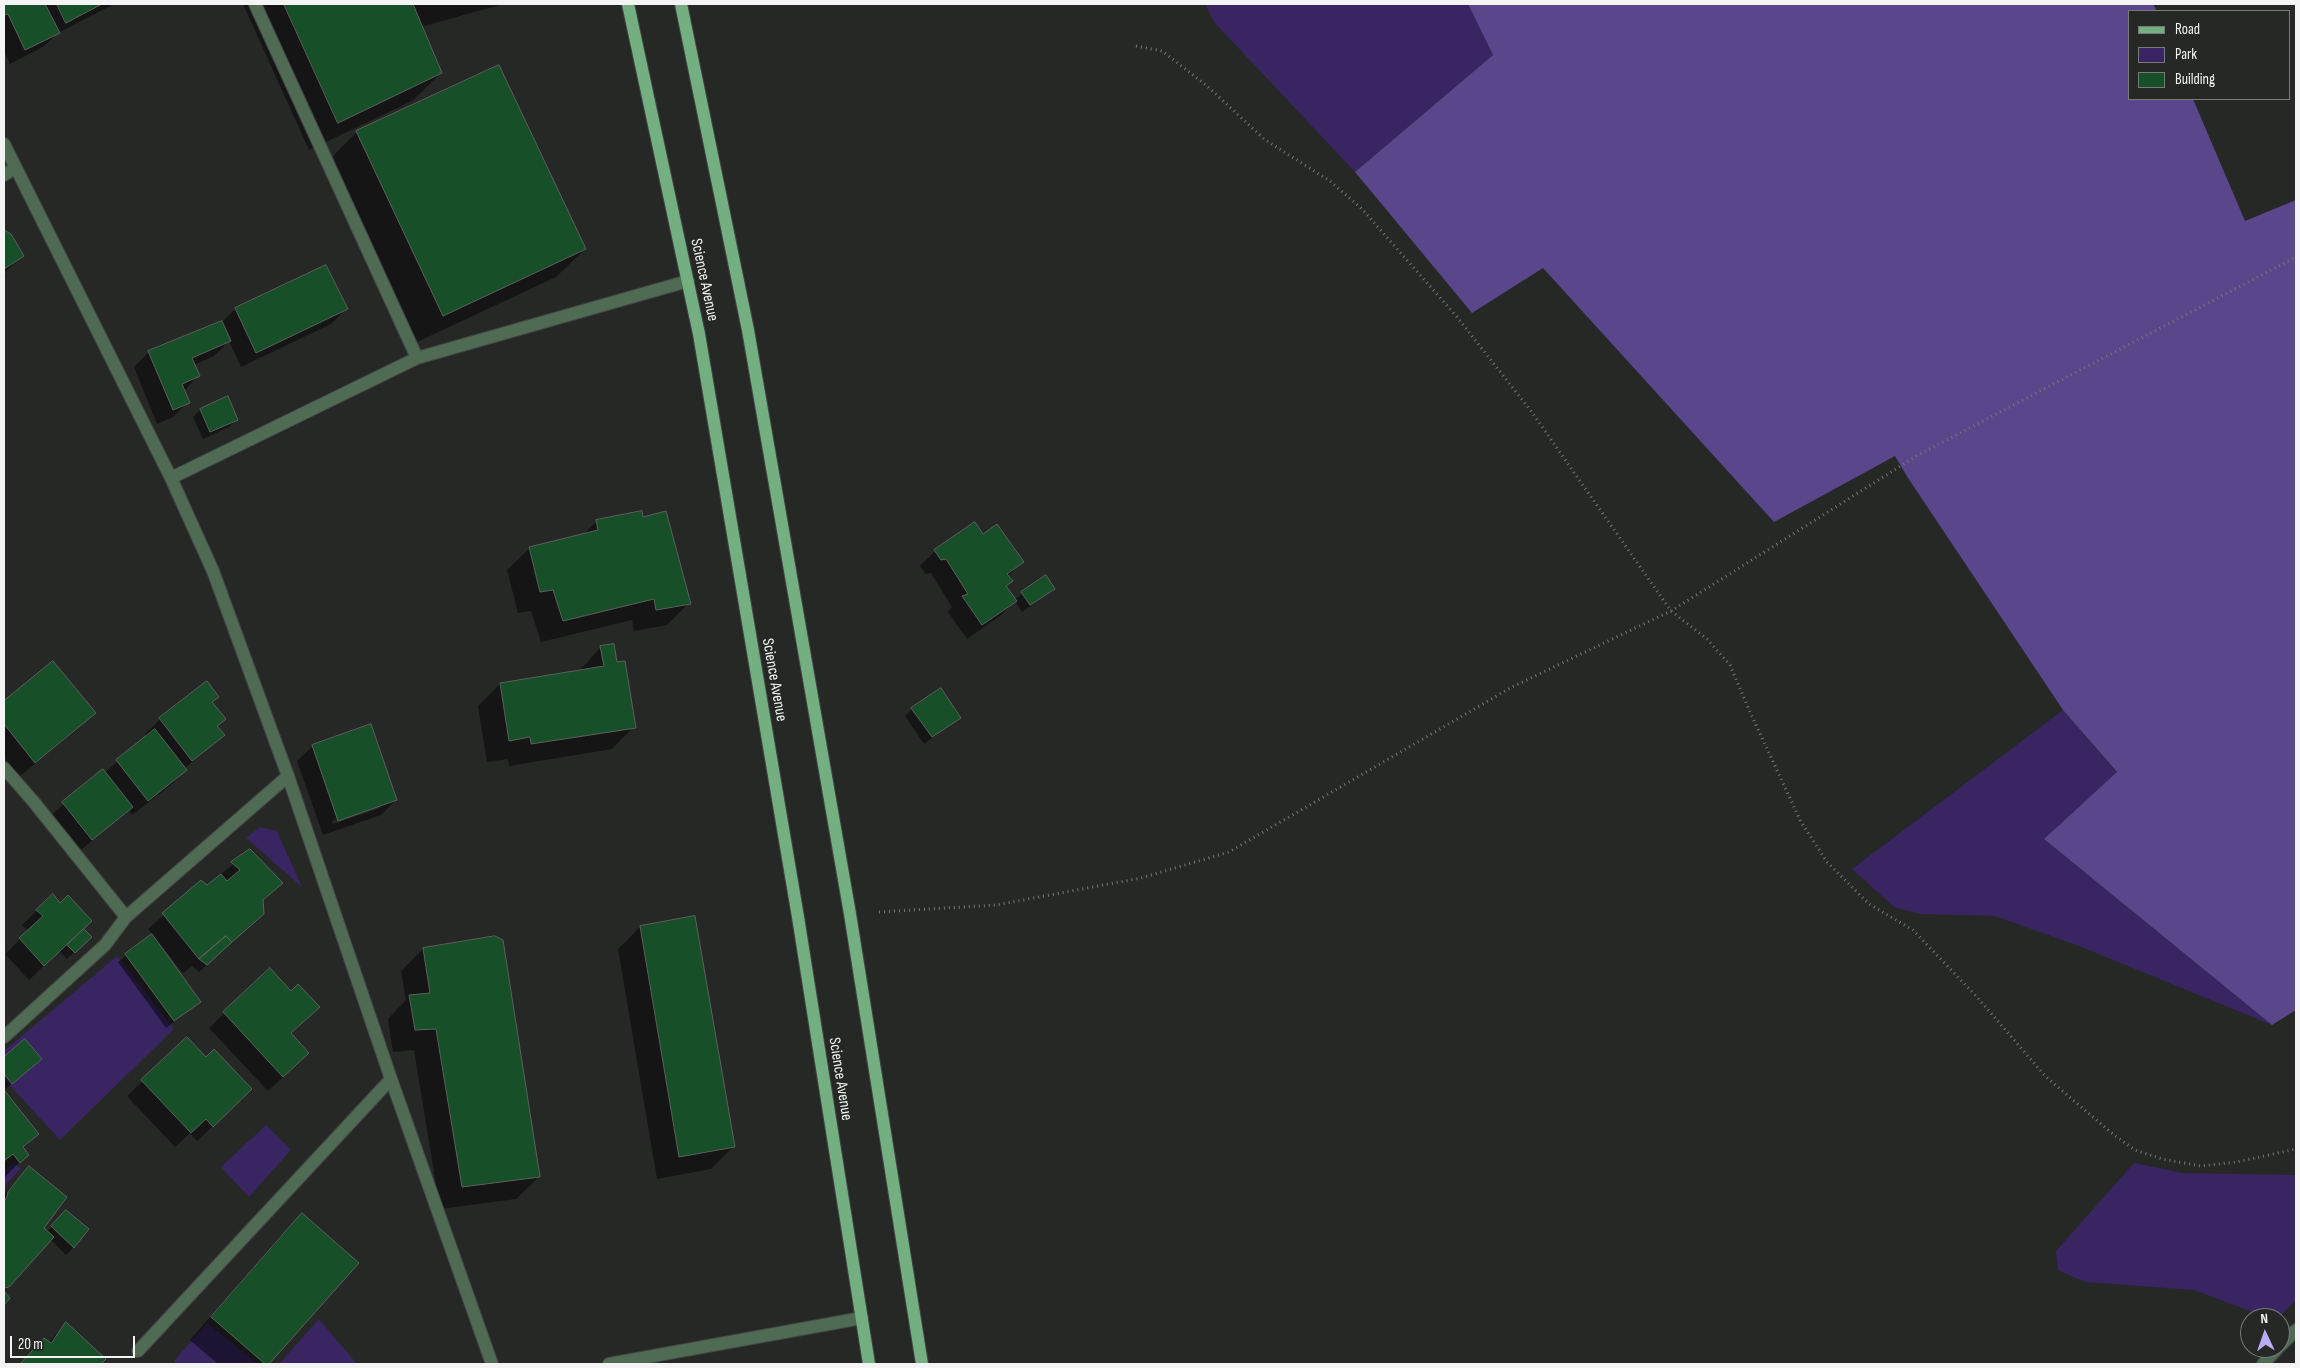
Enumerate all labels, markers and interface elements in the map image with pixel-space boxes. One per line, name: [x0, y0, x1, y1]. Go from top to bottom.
legend: [2128, 10, 2290, 100]
text: Road: [2175, 20, 2200, 39]
text: Park: [2175, 45, 2197, 64]
text: Building: [2175, 70, 2215, 89]
street label: Science Avenue: [686, 237, 722, 323]
street label: Science Avenue: [757, 637, 791, 723]
street label: Science Avenue: [824, 1036, 856, 1122]
north arrow: [2240, 1308, 2290, 1358]
text: N: [2260, 1310, 2268, 1327]
scale bar: [12, 1326, 138, 1358]
text: 20 m: [18, 1335, 43, 1354]

